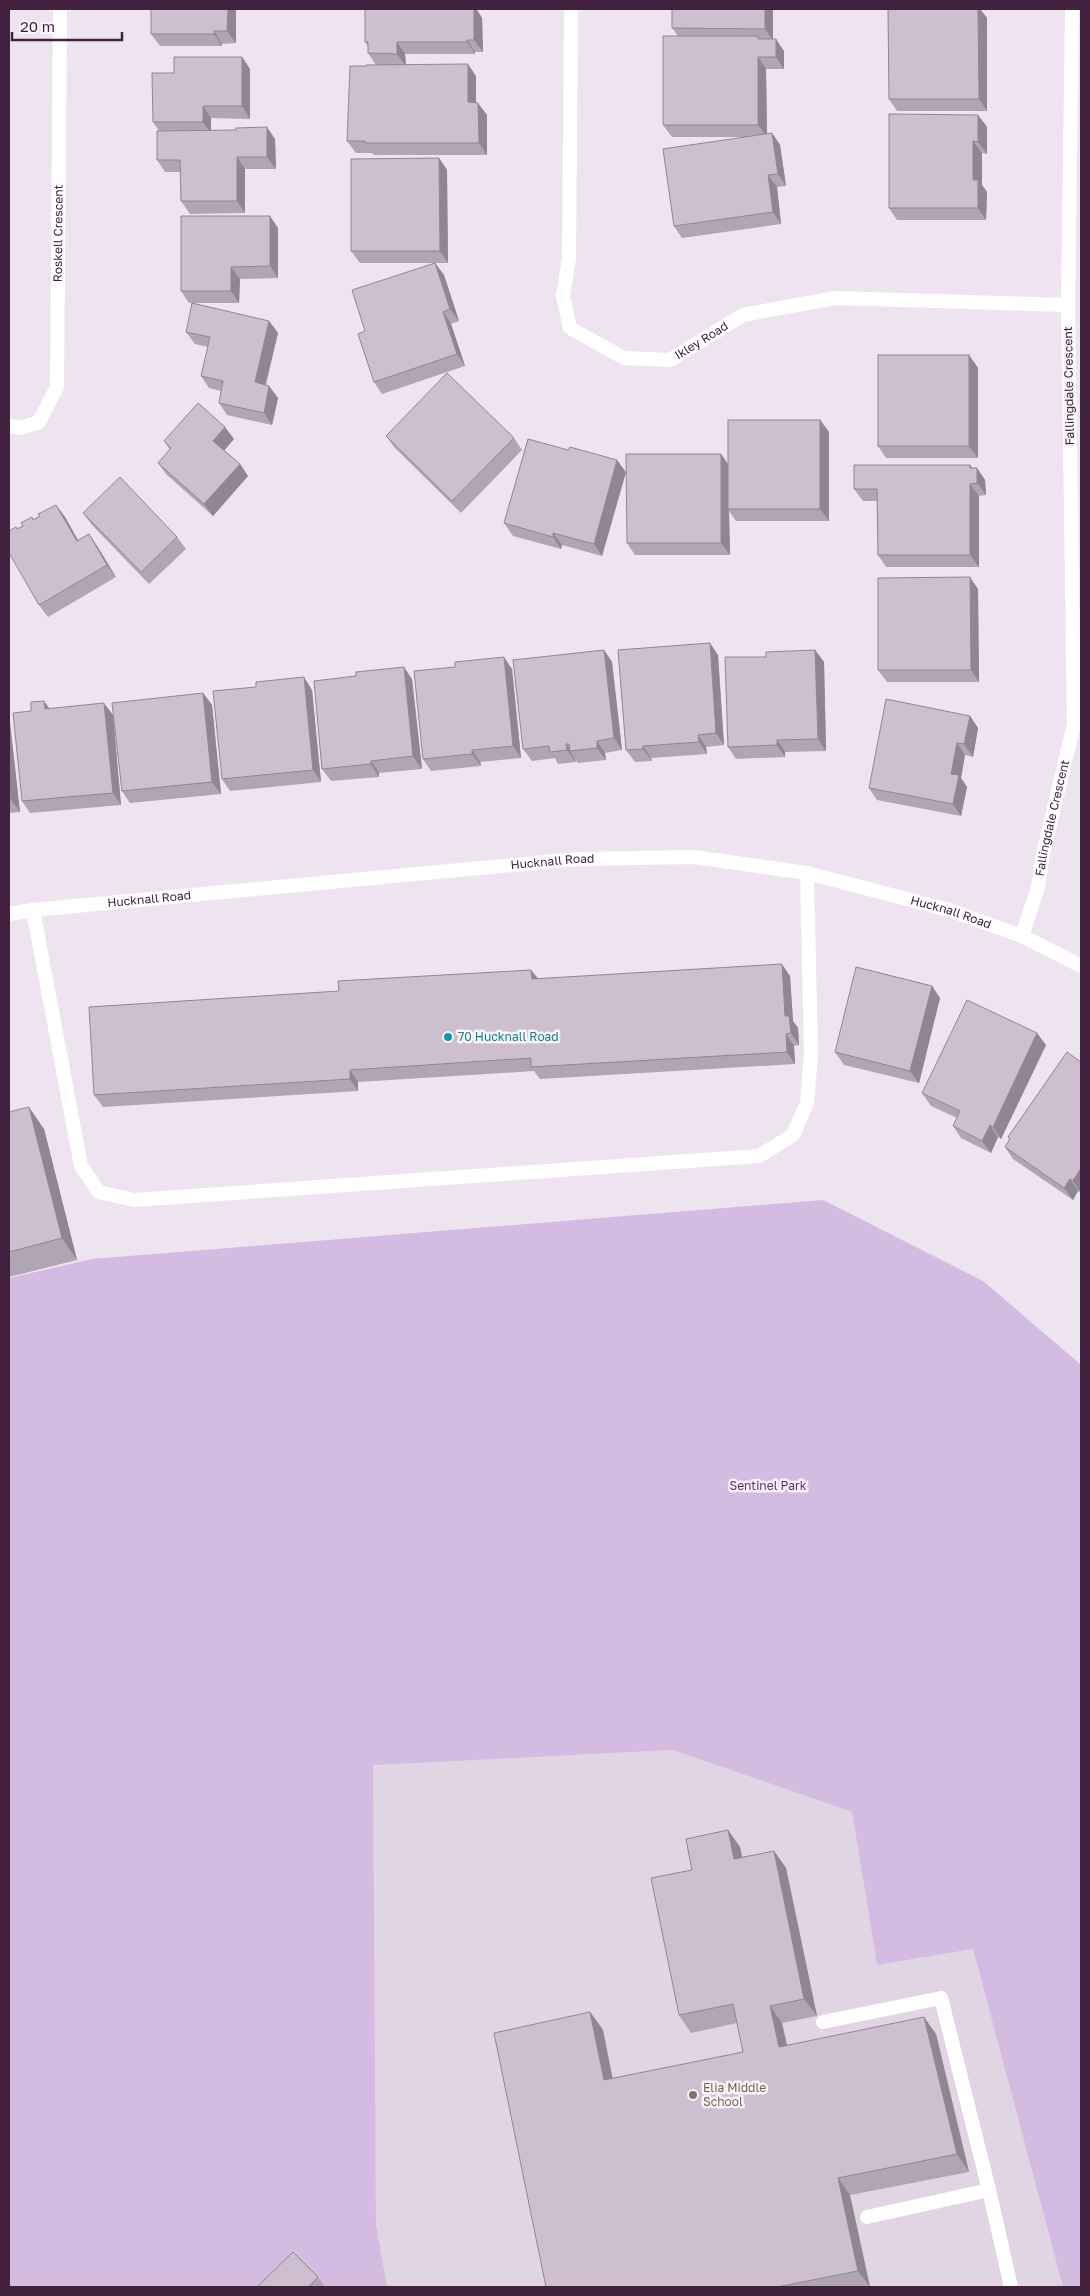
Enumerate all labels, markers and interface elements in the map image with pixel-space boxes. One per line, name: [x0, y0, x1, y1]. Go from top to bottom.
scale bar: [12, 10, 122, 42]
text: 20 m: [20, 17, 55, 35]
street label: Roskell Crescent: [50, 184, 66, 282]
street label: Ikley Road: [672, 318, 731, 362]
street label: Fallingdale Crescent: [1060, 326, 1077, 446]
street label: Fallingdale Crescent: [1032, 758, 1072, 877]
street label: Hucknall Road: [510, 851, 594, 872]
street label: Hucknall Road: [107, 887, 192, 910]
street label: Hucknall Road: [909, 892, 994, 931]
place label: 70 Hucknall Road: [458, 1029, 559, 1044]
marker: 70 Hucknall Road: [442, 1031, 454, 1043]
park label: Sentinel Park: [729, 1478, 807, 1493]
place label: Elia Middle School: [703, 2080, 766, 2109]
marker: Elia Middle School: [687, 2089, 699, 2101]

